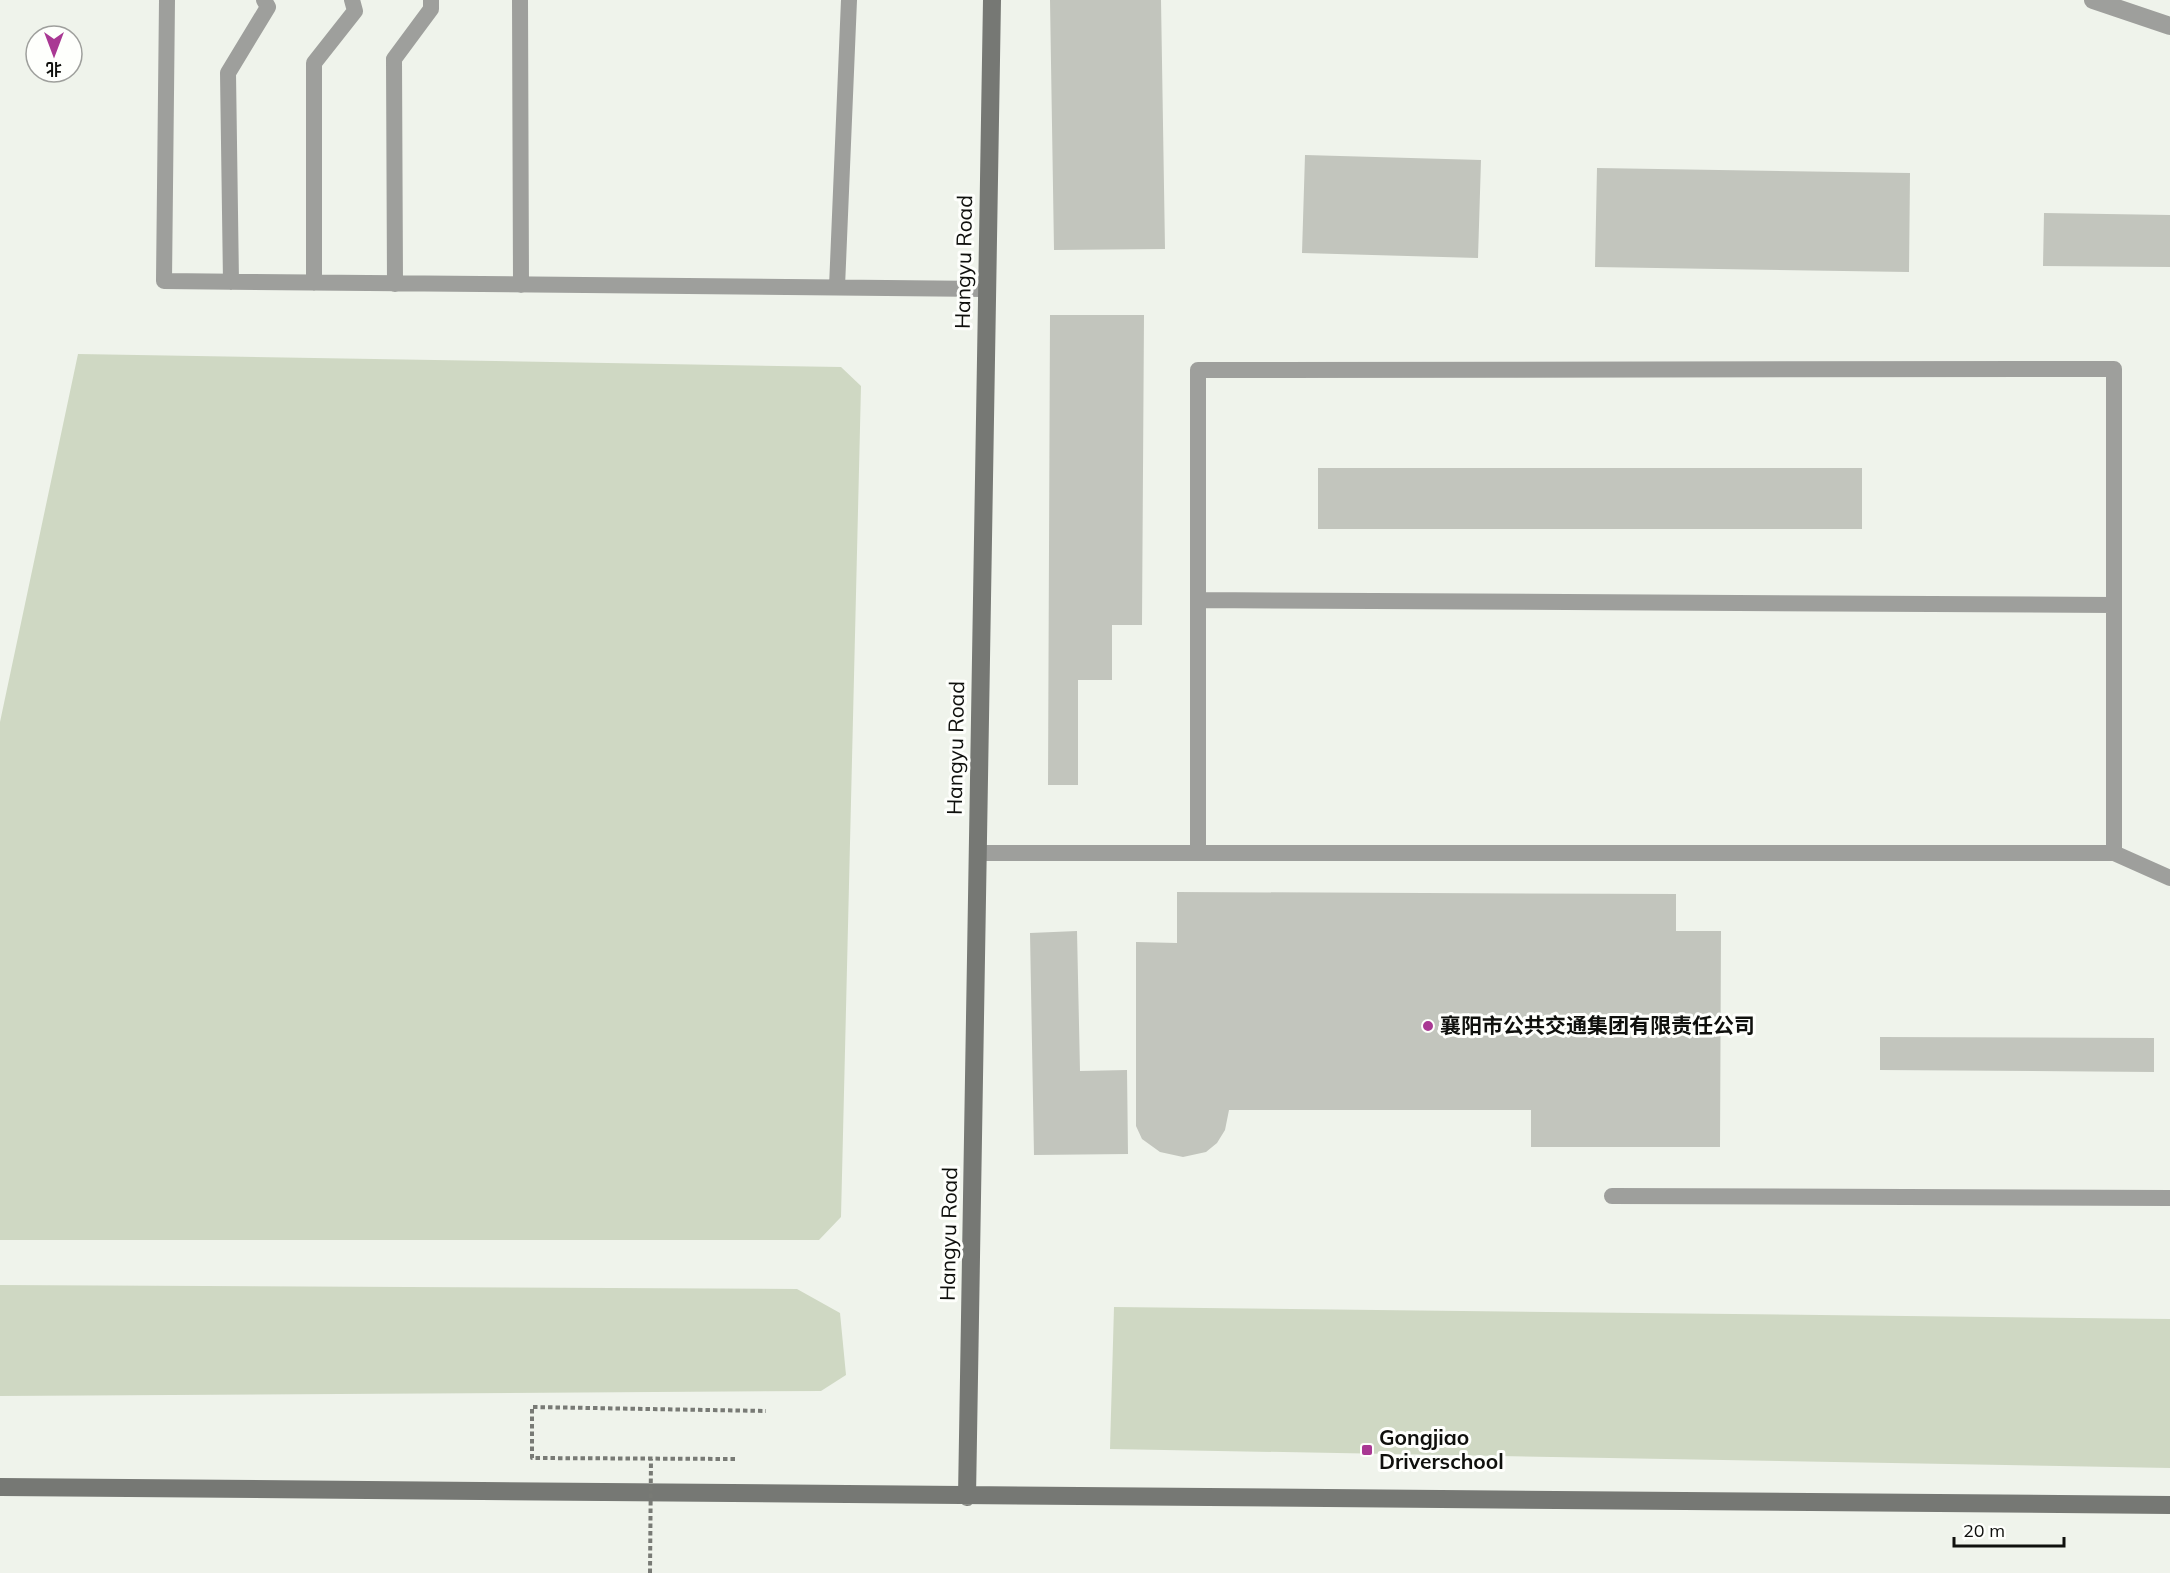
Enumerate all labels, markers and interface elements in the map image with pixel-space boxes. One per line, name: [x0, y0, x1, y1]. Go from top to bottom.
north arrow: [24, 24, 84, 84]
text: 北: [46, 59, 62, 79]
street label: Hangyu Road: [949, 195, 977, 329]
street label: Hangyu Road: [941, 681, 969, 815]
place label: 襄阳市公共交通集团有限责任公司: [1440, 1012, 1755, 1038]
marker: 襄阳市公共交通集团有限责任公司: [1421, 1019, 1435, 1033]
street label: Hangyu Road: [934, 1167, 962, 1301]
place label: Gongjiao Driverschool: [1379, 1424, 1504, 1474]
marker: Gongjiao Driverschool: [1360, 1443, 1374, 1457]
scale bar: [1954, 1510, 2064, 1548]
text: 20 m: [1963, 1519, 2005, 1542]

